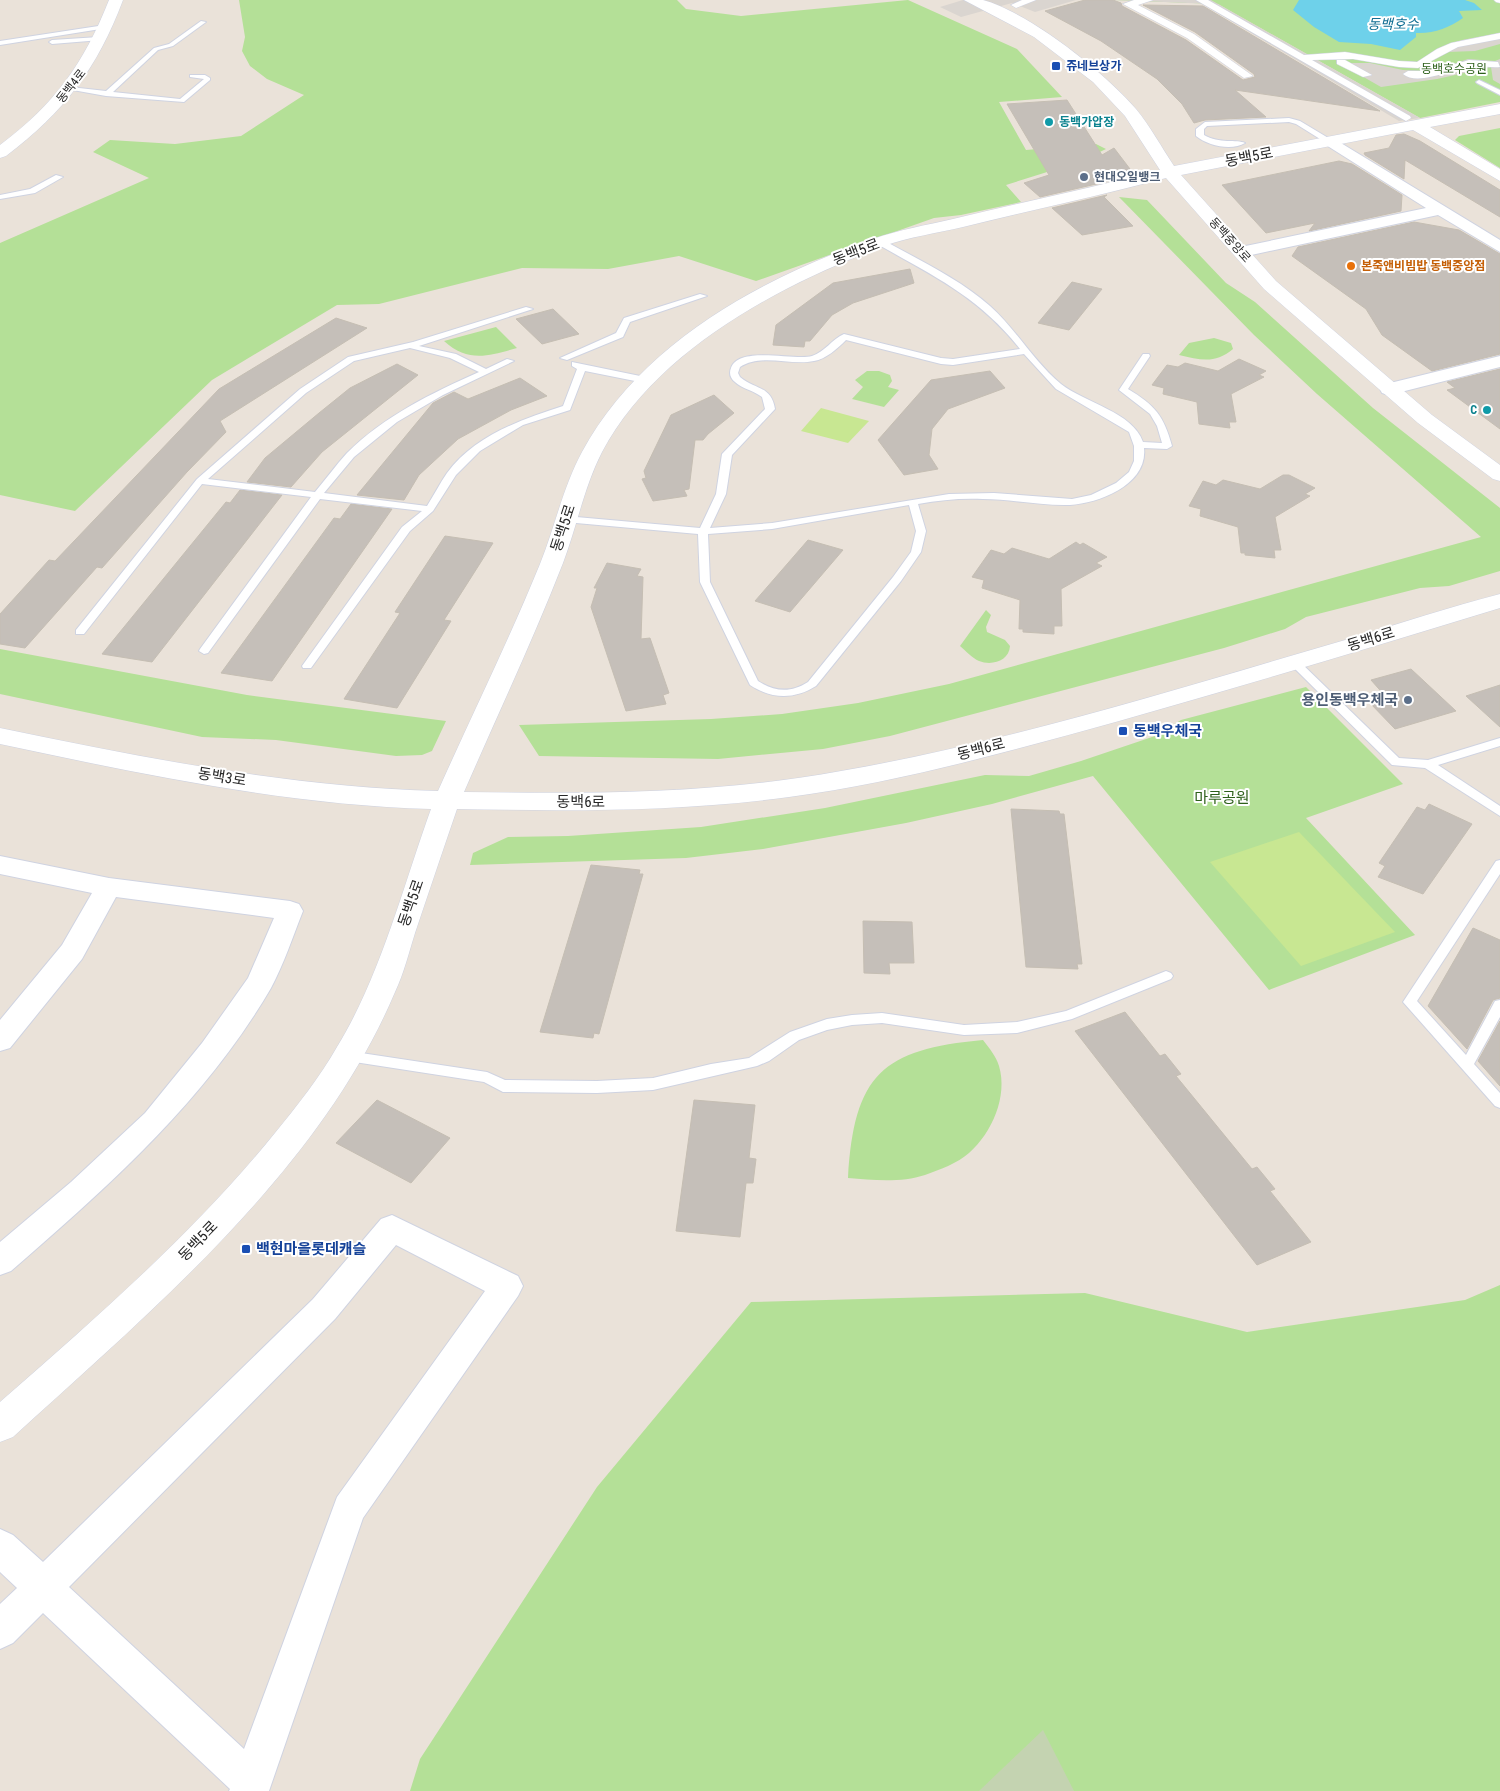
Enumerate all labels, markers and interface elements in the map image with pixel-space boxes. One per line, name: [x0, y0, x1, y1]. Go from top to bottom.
water label: 동백호수: [1367, 16, 1420, 32]
place label: 쥬네브상가: [1066, 59, 1121, 73]
marker: 쥬네브상가: [1050, 60, 1062, 72]
park label: 동백호수공원: [1421, 62, 1487, 76]
street label: 동백4로: [53, 66, 89, 106]
place label: 동백가압장: [1059, 115, 1114, 129]
marker: 동백가압장: [1043, 116, 1055, 128]
street label: 동백5로: [1223, 144, 1275, 170]
place label: 현대오일뱅크: [1094, 170, 1160, 184]
marker: 현대오일뱅크: [1078, 171, 1090, 183]
street label: 동백중앙로: [1206, 215, 1254, 265]
street label: 동백5로: [830, 235, 882, 269]
place label: 본죽앤비빔밥 동백중앙점: [1361, 259, 1485, 273]
marker: 본죽앤비빔밥 동백중앙점: [1345, 260, 1357, 272]
place label: C: [1470, 403, 1477, 417]
marker: C: [1481, 404, 1493, 416]
street label: 동백5로: [547, 502, 579, 554]
street label: 동백6로: [1345, 623, 1397, 655]
place label: 용인동백우체국: [1301, 691, 1398, 709]
marker: 용인동백우체국: [1402, 694, 1414, 706]
place label: 동백우체국: [1133, 722, 1202, 740]
marker: 동백우체국: [1117, 725, 1129, 737]
street label: 동백6로: [955, 734, 1007, 764]
street label: 동백3로: [196, 764, 248, 790]
park label: 마루공원: [1194, 789, 1250, 807]
street label: 동백6로: [557, 793, 605, 811]
street label: 동백5로: [395, 877, 427, 929]
street label: 동백5로: [175, 1217, 221, 1265]
place label: 백현마을롯데캐슬: [256, 1240, 367, 1258]
marker: 백현마을롯데캐슬: [240, 1243, 252, 1255]

